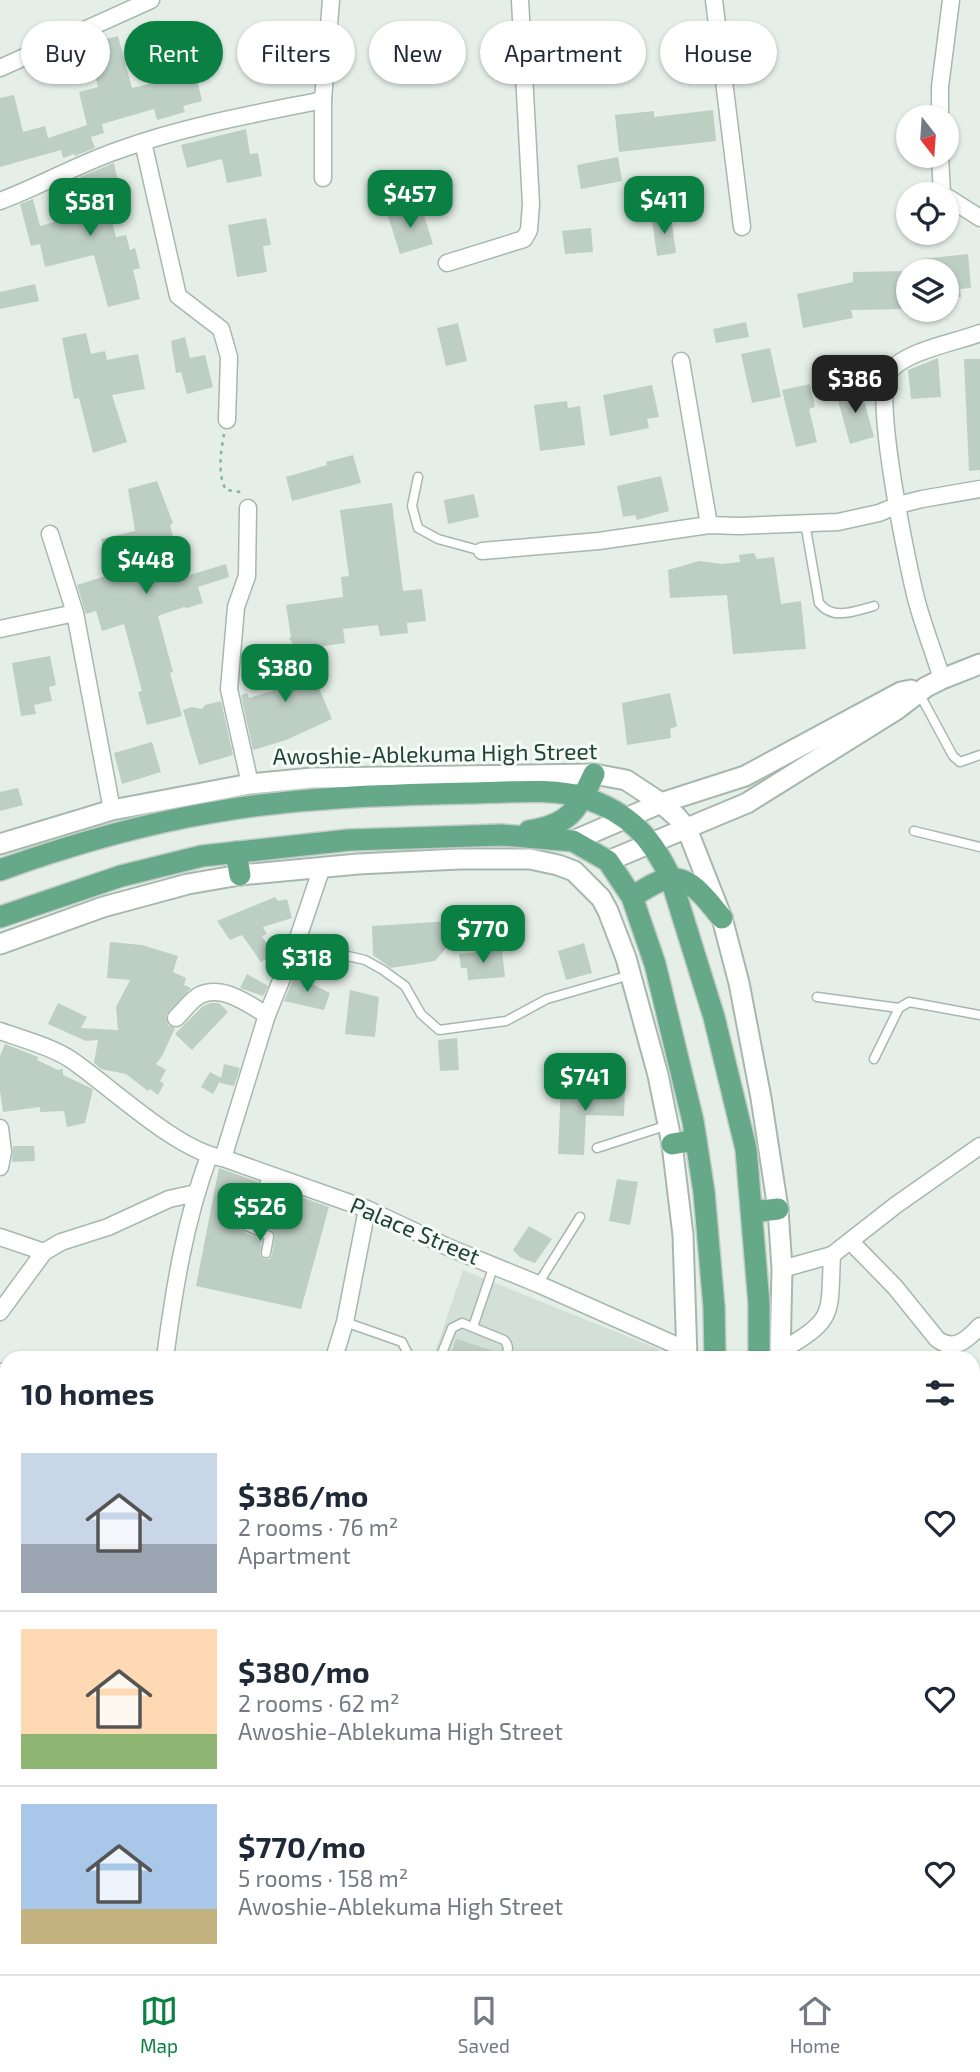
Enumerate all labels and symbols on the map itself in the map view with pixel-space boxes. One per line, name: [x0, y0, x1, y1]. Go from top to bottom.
north arrow: [896, 105, 959, 168]
pin: $457: [369, 170, 451, 230]
pin: $411: [623, 176, 705, 236]
pin: $581: [49, 178, 131, 238]
pin: $386: [814, 356, 896, 415]
pin: $448: [105, 536, 187, 596]
pin: $380: [244, 644, 326, 704]
street label: Awoshie-Ablekuma High Street: [272, 736, 598, 770]
pin: $770: [442, 906, 524, 965]
pin: $318: [266, 934, 348, 994]
pin: $741: [544, 1054, 626, 1113]
pin: $526: [219, 1184, 301, 1243]
street label: Palace Street: [346, 1190, 485, 1270]

